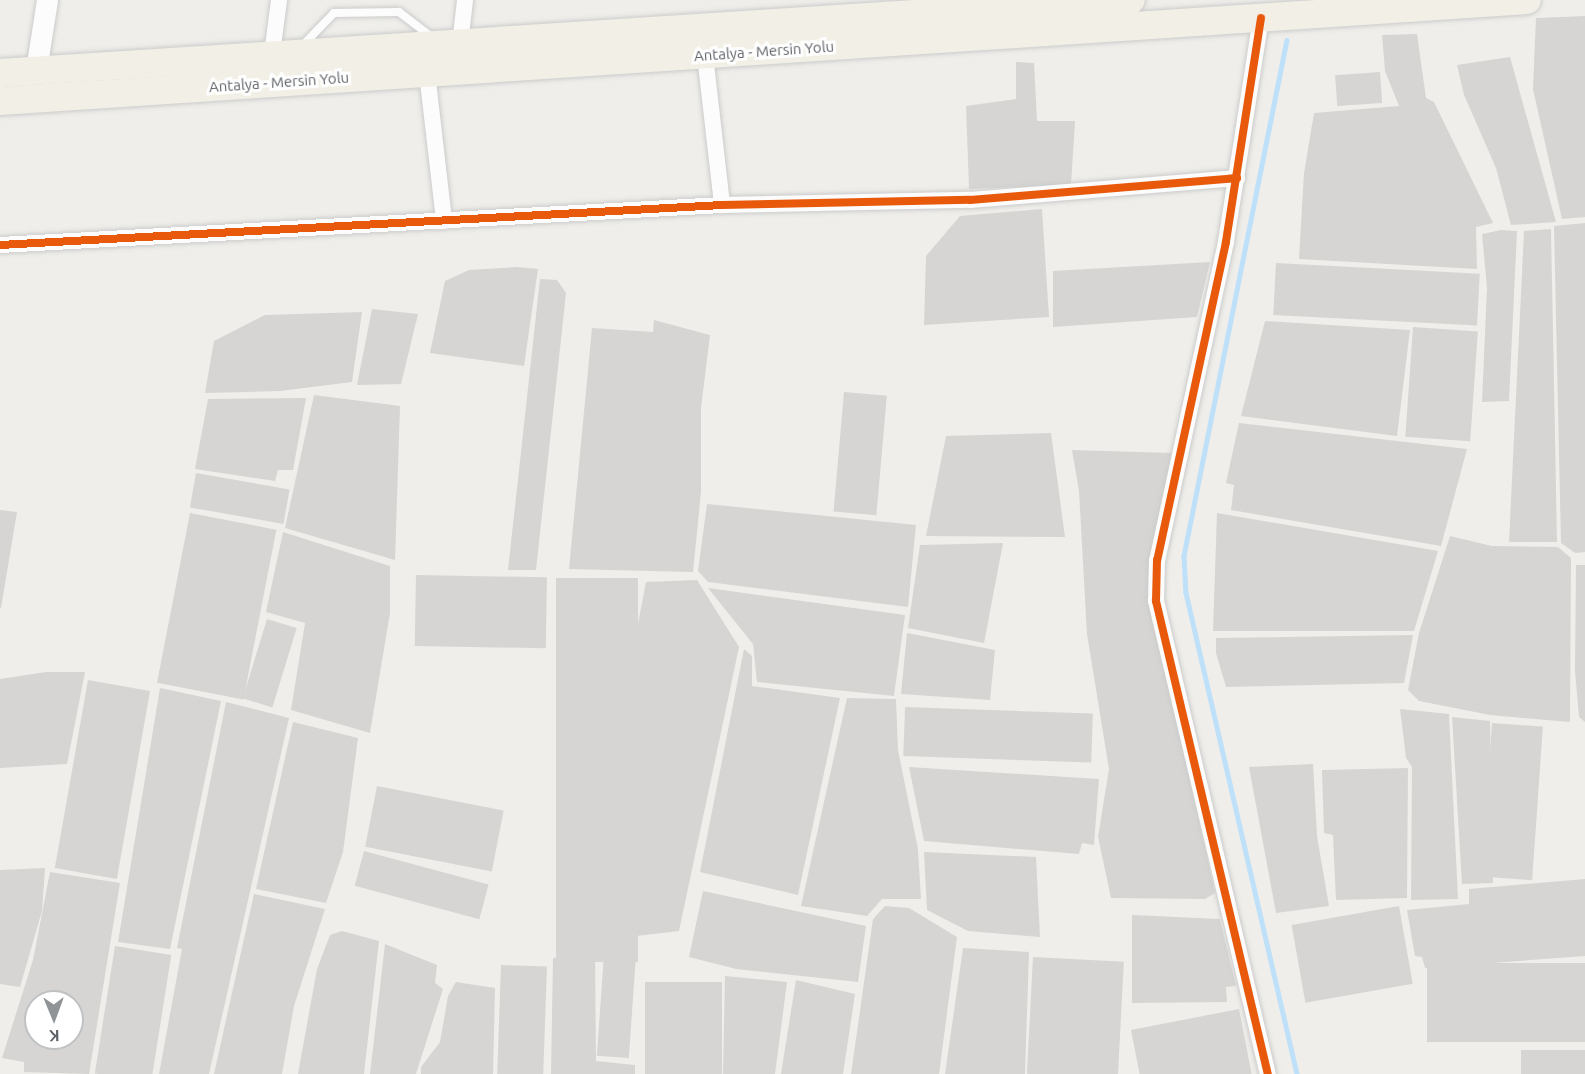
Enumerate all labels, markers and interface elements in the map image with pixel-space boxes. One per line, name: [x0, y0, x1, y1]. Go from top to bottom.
street label: Antalya - Mersin Yolu: [693, 37, 835, 65]
street label: Antalya - Mersin Yolu: [208, 68, 350, 96]
north arrow: [24, 990, 84, 1050]
text: K: [49, 1027, 60, 1045]

